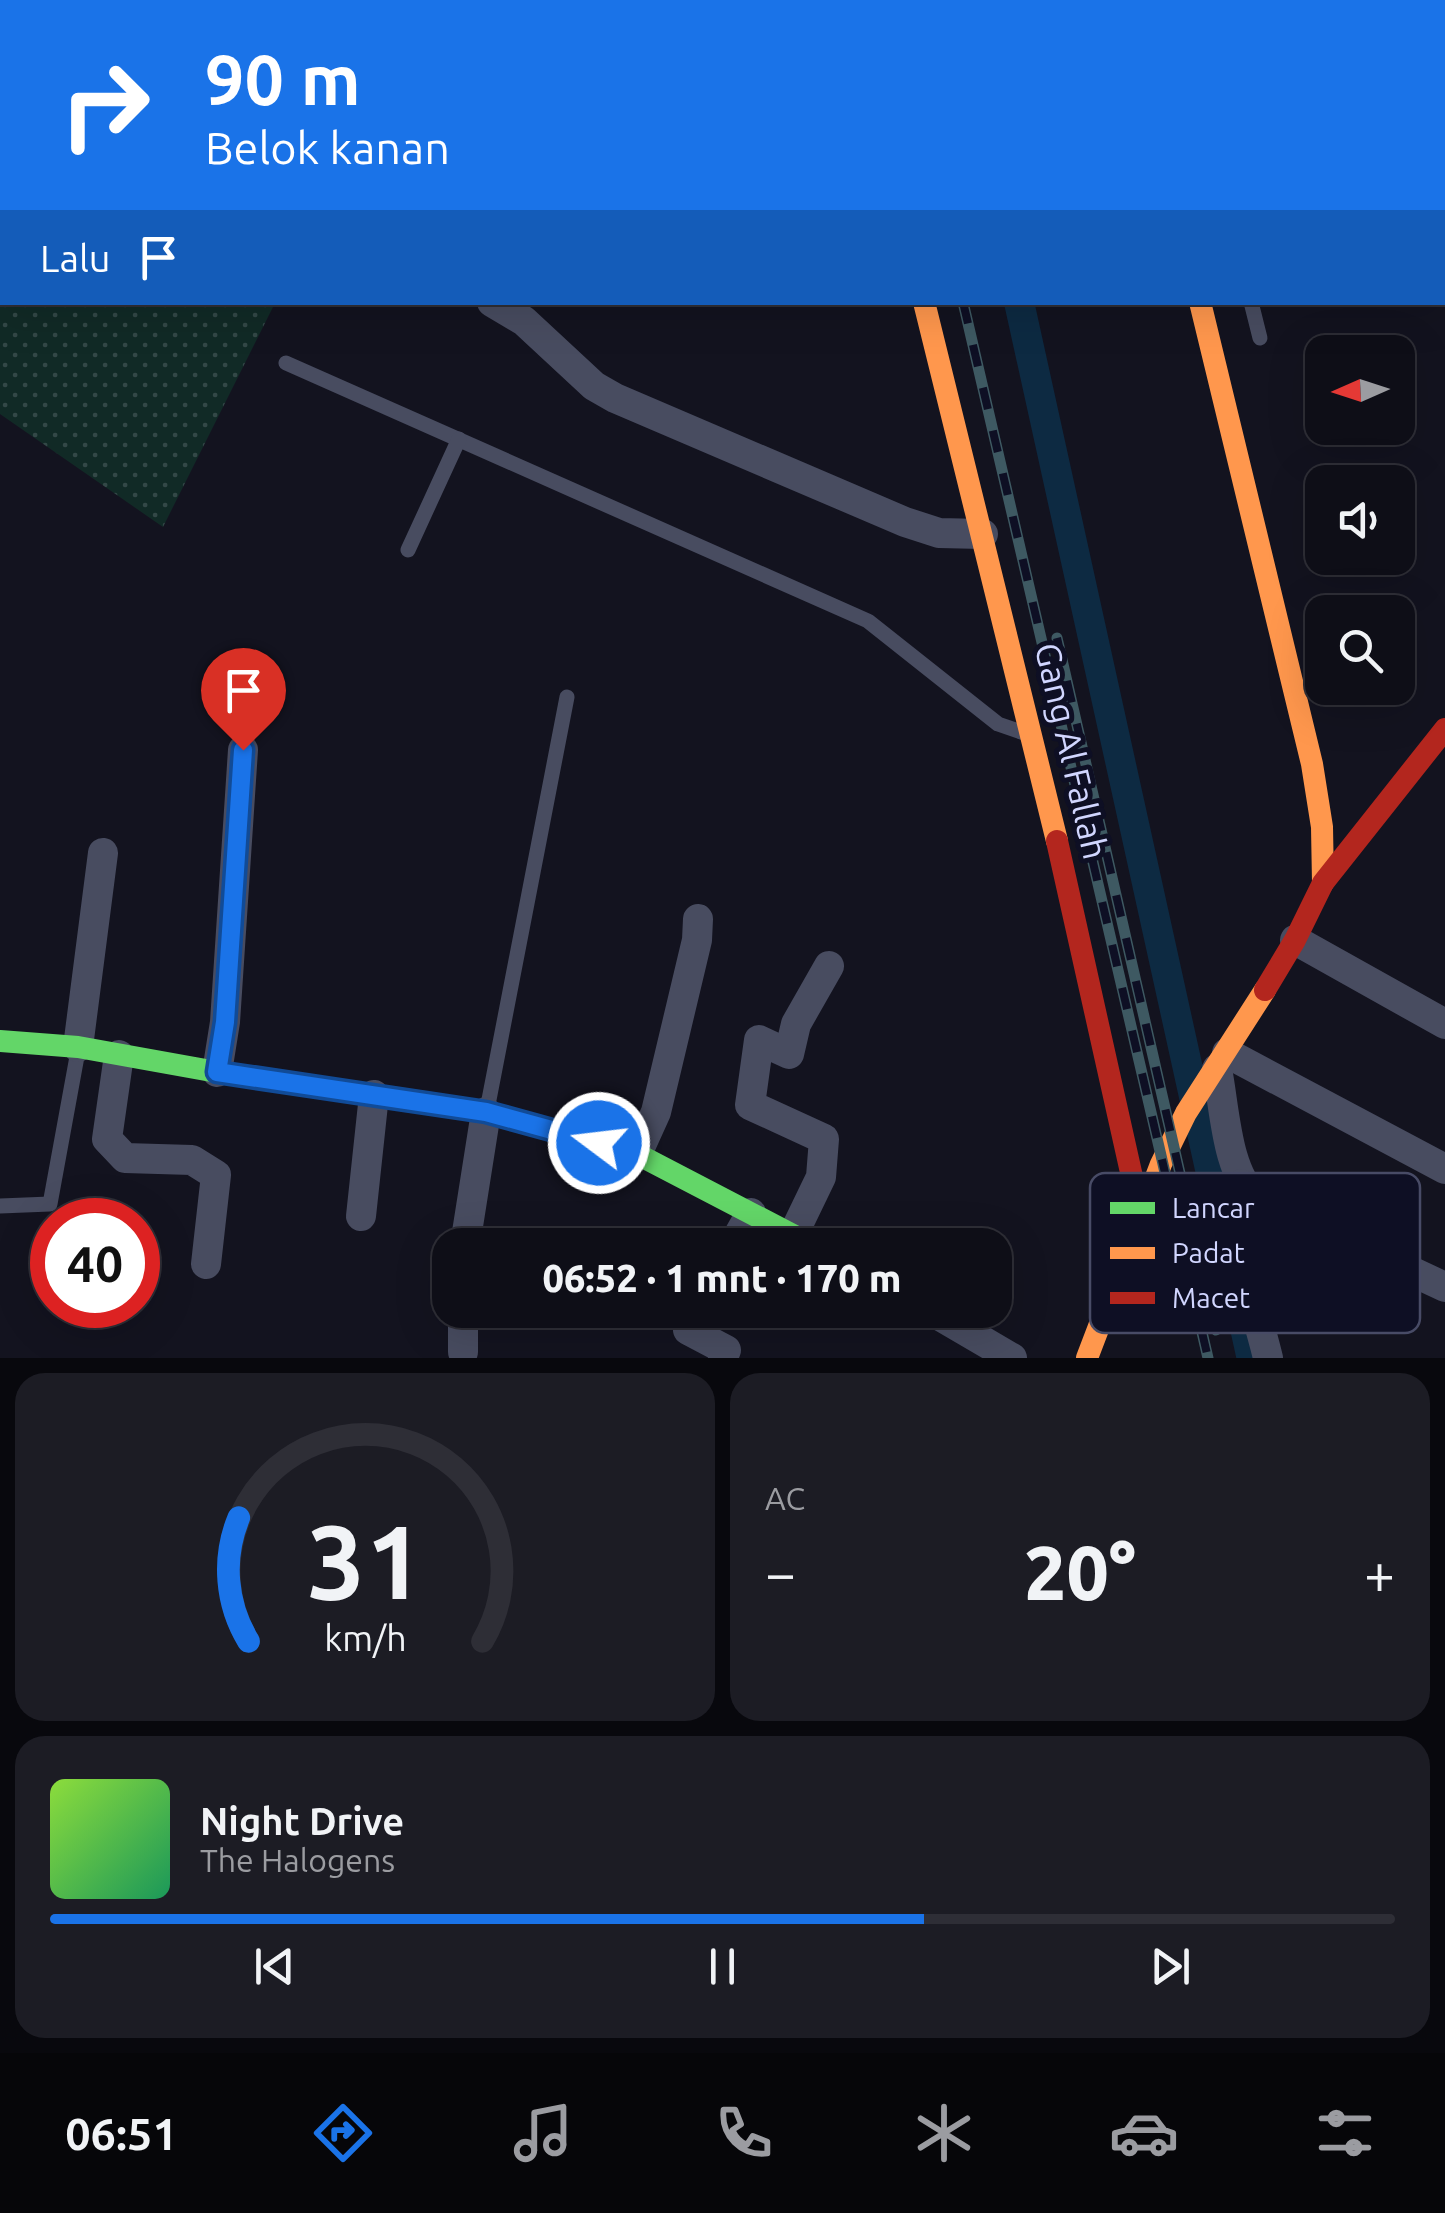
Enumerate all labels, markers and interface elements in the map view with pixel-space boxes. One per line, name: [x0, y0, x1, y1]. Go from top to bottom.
icon: right: [40, 40, 170, 170]
text: 90 m: [205, 40, 361, 118]
text: Belok kanan: [205, 122, 450, 173]
icon: arrive: [131, 230, 186, 285]
text: Lalu: [40, 237, 111, 279]
north arrow: [1305, 335, 1415, 445]
map controls: [1305, 335, 1415, 705]
button: sound: [1305, 465, 1415, 575]
button: search: [1305, 595, 1415, 705]
street label: Gang Al Fallah: [1028, 639, 1116, 863]
pin: [201, 648, 286, 751]
icon: arrive: [216, 663, 271, 718]
position arrow: [547, 1091, 651, 1195]
legend: [1090, 1173, 1420, 1333]
text: Lancar: [1172, 1192, 1255, 1223]
speed limit sign: 40: [30, 1198, 160, 1328]
text: Padat: [1172, 1237, 1245, 1268]
text: 06:52 · 1 mnt · 170 m: [543, 1257, 902, 1299]
text: Macet: [1172, 1282, 1250, 1313]
text: AC: [765, 1480, 805, 1516]
text: 31: [306, 1502, 424, 1619]
text: 20°: [1024, 1530, 1136, 1614]
text: −: [765, 1542, 796, 1603]
text: +: [1364, 1542, 1395, 1603]
text: km/h: [324, 1618, 406, 1658]
text: Night Drive: [200, 1800, 404, 1842]
text: The Halogens: [200, 1842, 395, 1878]
icon: previous: [247, 1939, 302, 1994]
icon: pause: [695, 1939, 750, 1994]
icon: next: [1143, 1939, 1198, 1994]
icon: directions: [308, 2098, 378, 2168]
icon: music: [508, 2098, 578, 2168]
icon: phone: [709, 2098, 779, 2168]
icon: climate: [909, 2098, 979, 2168]
icon: car: [1109, 2098, 1179, 2168]
icon: filters: [1310, 2098, 1380, 2168]
text: 06:51: [65, 2108, 178, 2159]

